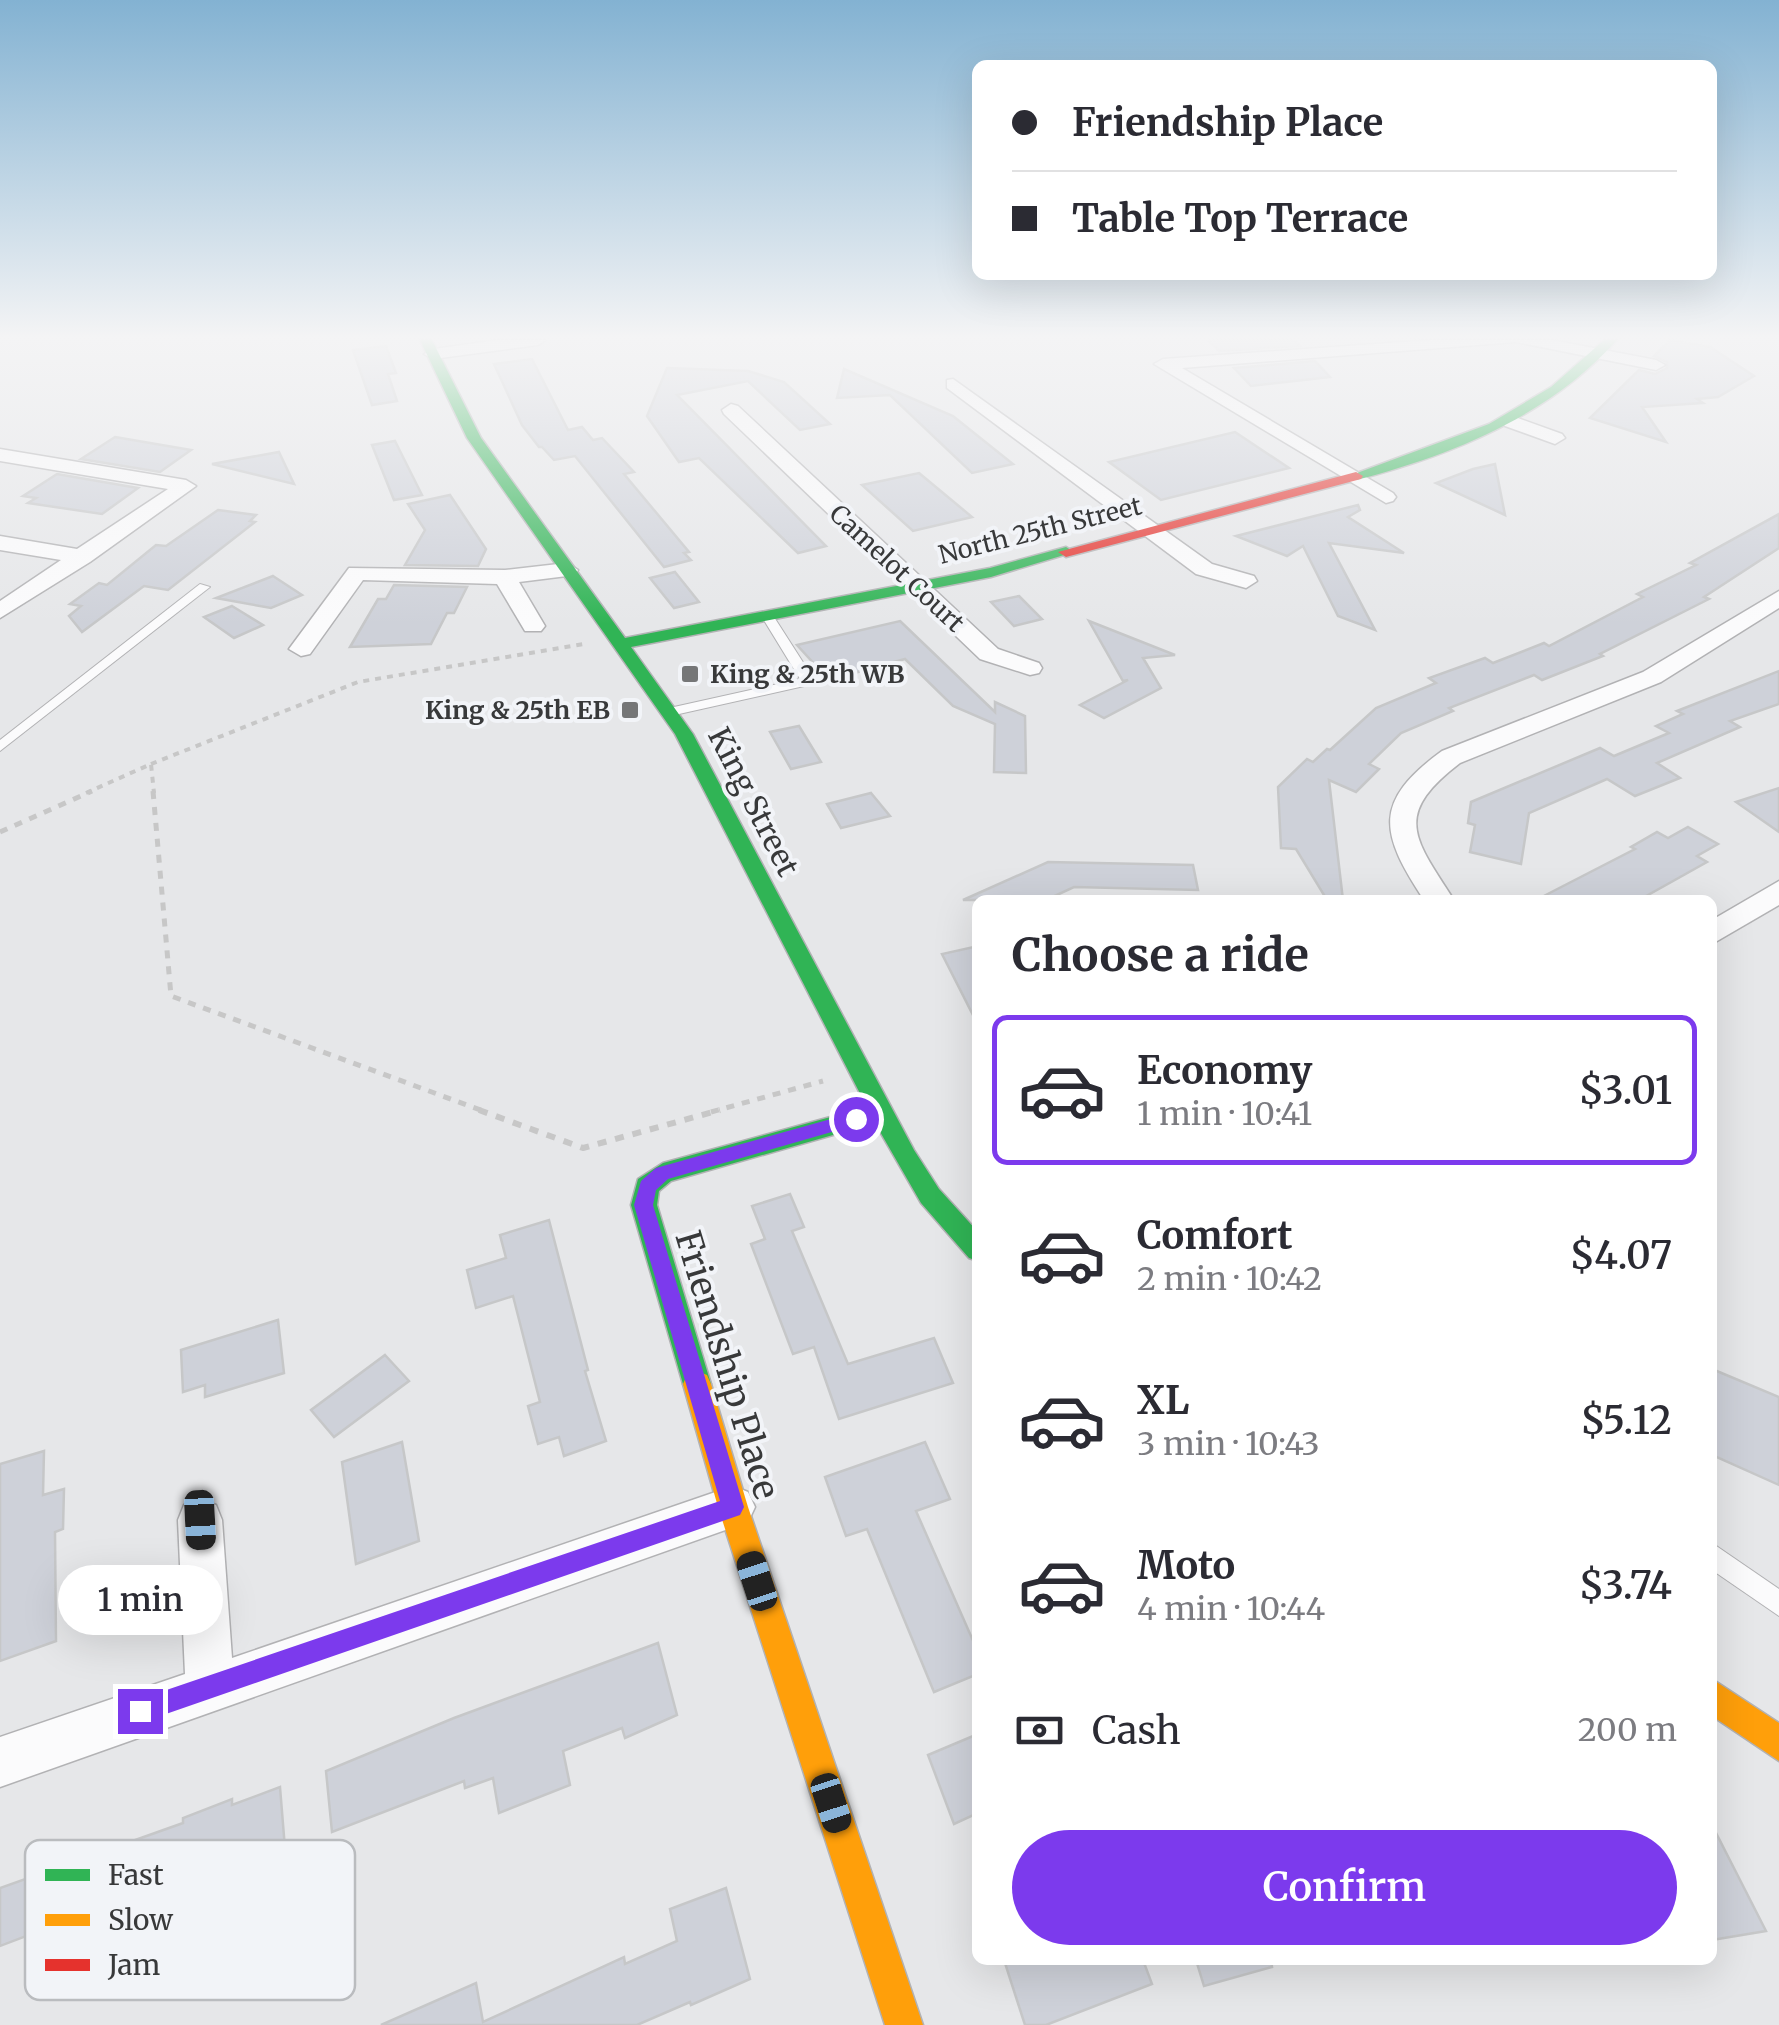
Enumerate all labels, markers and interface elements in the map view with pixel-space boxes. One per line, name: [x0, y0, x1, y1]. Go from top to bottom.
text: Friendship Place: [1072, 99, 1383, 146]
text: Table Top Terrace: [1072, 195, 1408, 242]
street label: North 25th Street: [935, 489, 1145, 571]
street label: Camelot Court: [823, 497, 971, 639]
place label: King & 25th WB: [710, 658, 904, 690]
marker: King & 25th WB: [679, 663, 701, 685]
place label: King & 25th EB: [425, 694, 610, 726]
marker: King & 25th EB: [619, 699, 641, 721]
street label: King Street: [700, 721, 808, 883]
text: Choose a ride: [1012, 927, 1309, 983]
icon: car: [1017, 1045, 1107, 1135]
text: Economy: [1137, 1047, 1312, 1094]
text: $3.01: [1578, 1067, 1672, 1114]
text: 1 min · 10:41: [1137, 1094, 1312, 1134]
route start: [834, 1097, 879, 1142]
icon: car: [1017, 1210, 1107, 1300]
text: Comfort: [1137, 1212, 1293, 1259]
street label: Friendship Place: [665, 1226, 789, 1504]
text: $4.07: [1570, 1232, 1672, 1279]
text: 2 min · 10:42: [1137, 1259, 1322, 1299]
icon: car: [1017, 1375, 1107, 1465]
text: XL: [1137, 1377, 1189, 1424]
text: $5.12: [1580, 1397, 1672, 1444]
text: 3 min · 10:43: [1137, 1424, 1320, 1464]
car: [183, 1489, 217, 1551]
icon: car: [1017, 1540, 1107, 1630]
text: Moto: [1137, 1542, 1235, 1589]
car: [733, 1548, 781, 1614]
text: $3.74: [1579, 1562, 1672, 1609]
callout: 1 min: [58, 1566, 222, 1636]
text: 1 min: [97, 1580, 184, 1620]
text: 4 min · 10:44: [1137, 1589, 1325, 1629]
route end: [118, 1689, 163, 1734]
icon: cash: [1012, 1703, 1067, 1758]
text: Cash: [1092, 1707, 1181, 1754]
text: 200 m: [1578, 1710, 1677, 1750]
car: [807, 1770, 855, 1836]
button: Confirm: [1012, 1830, 1677, 1945]
legend: [25, 1840, 355, 2000]
text: Fast: [108, 1857, 164, 1893]
text: Slow: [108, 1902, 173, 1938]
text: Jam: [107, 1947, 161, 1983]

